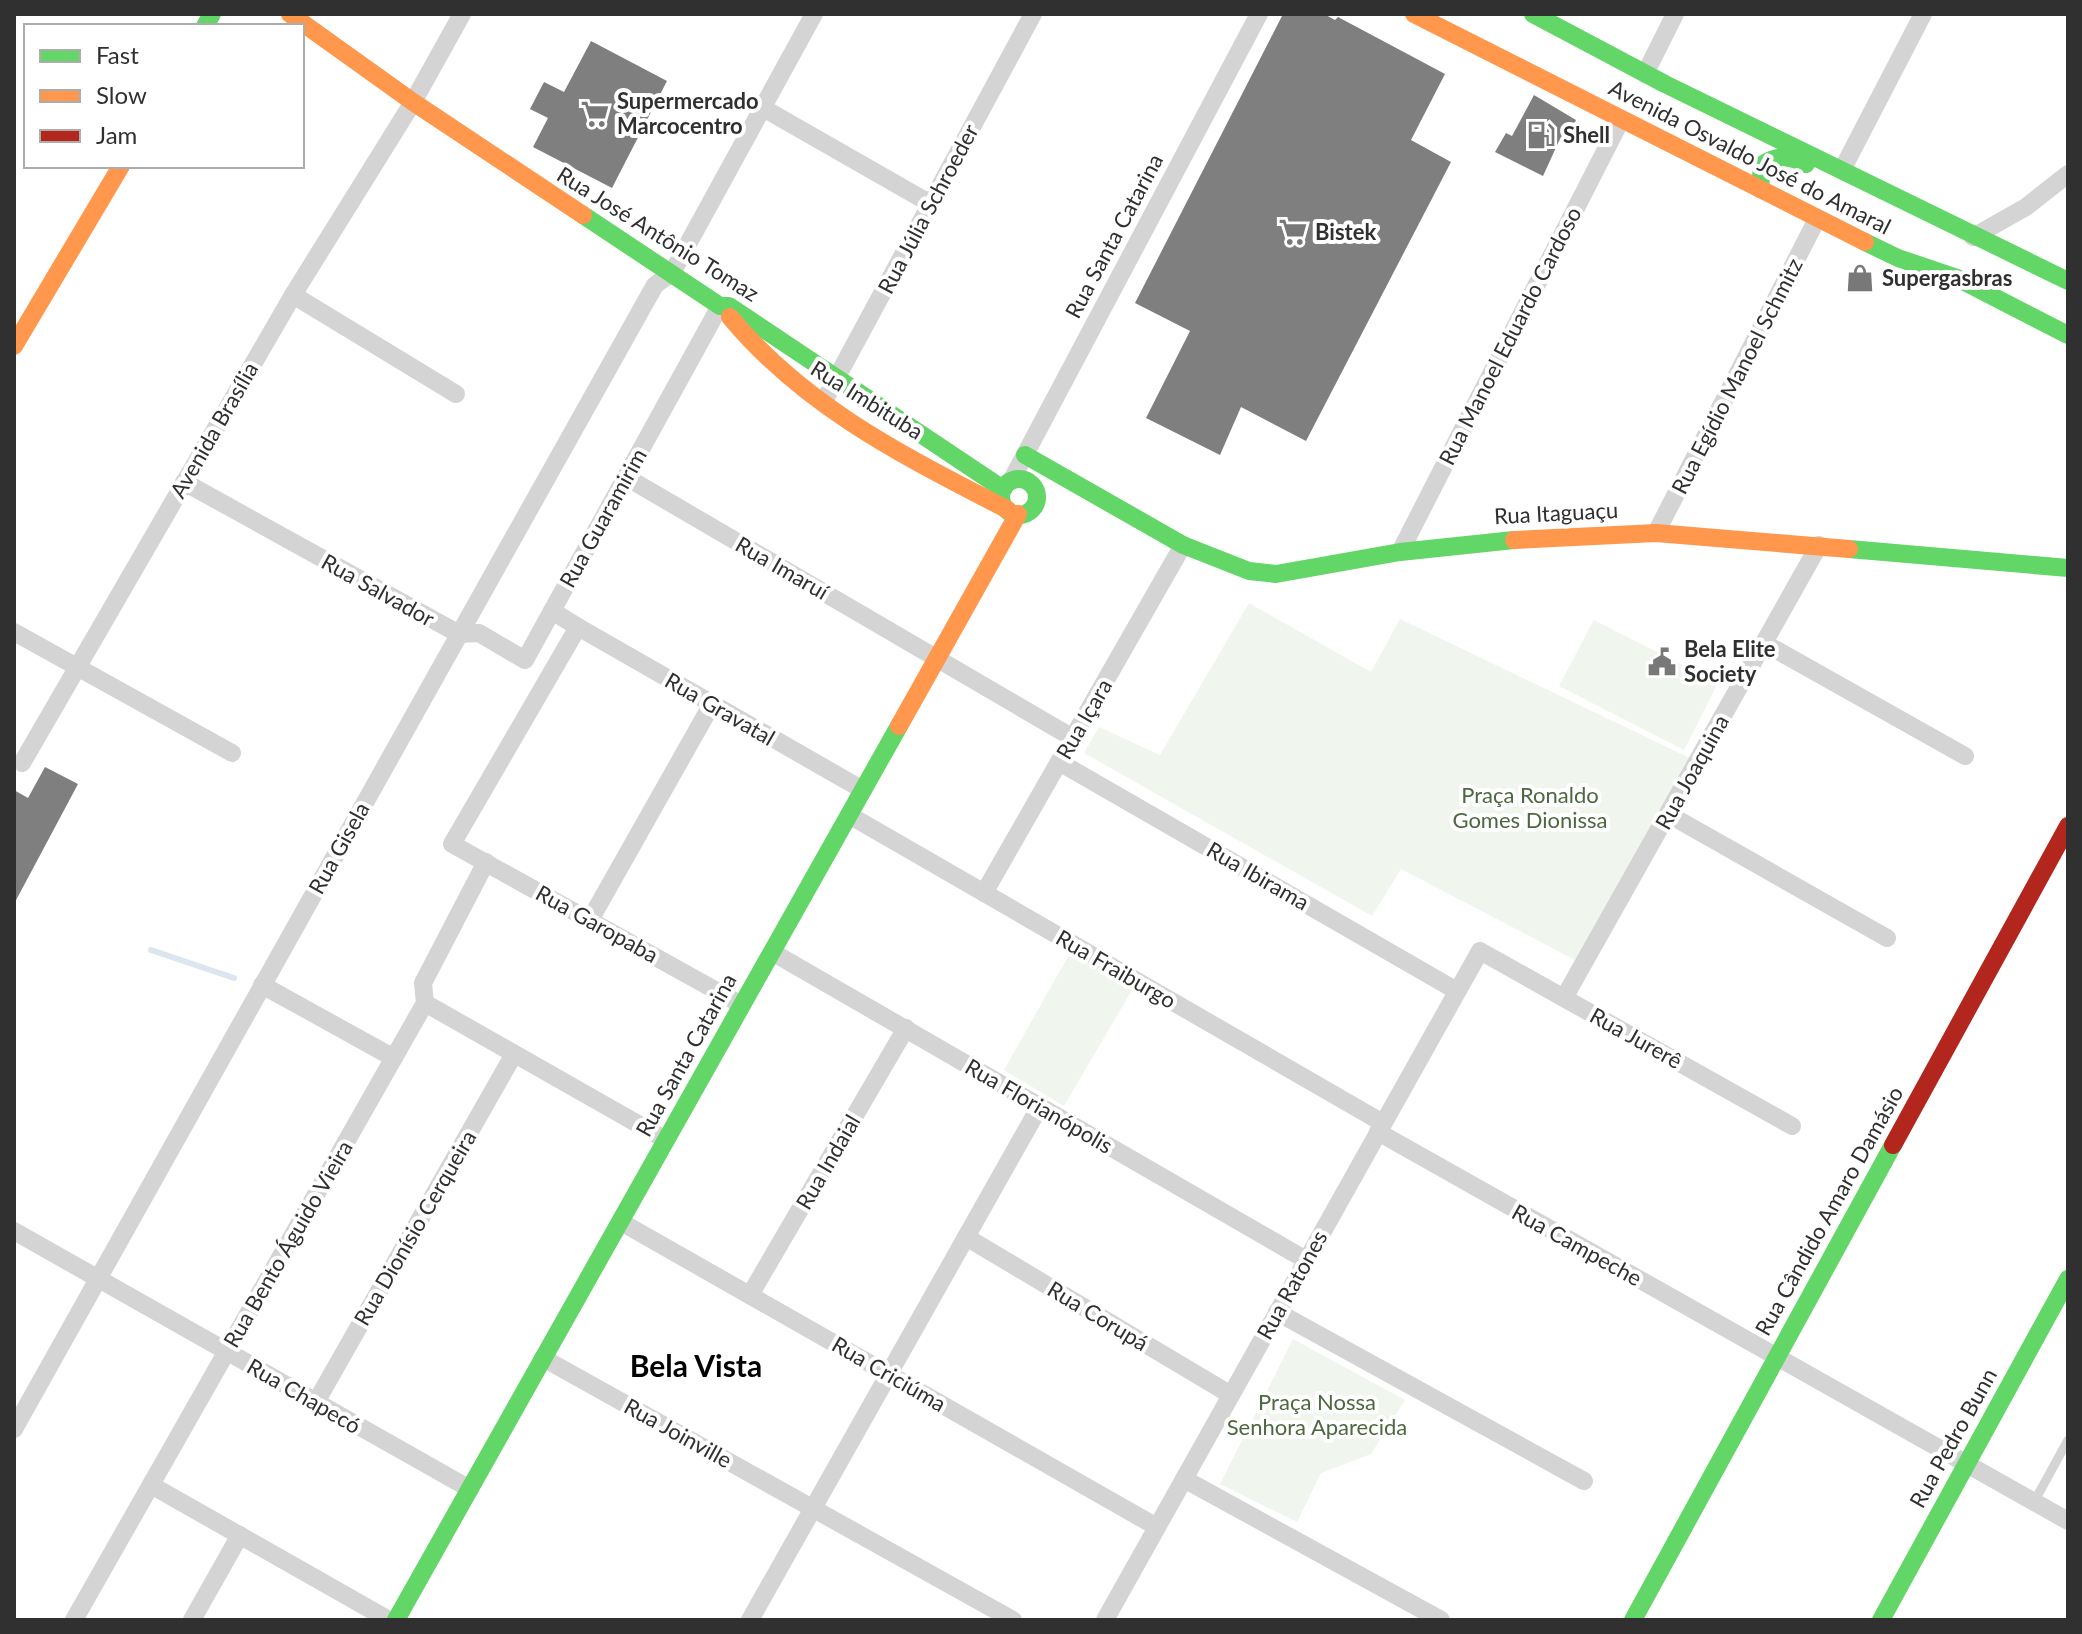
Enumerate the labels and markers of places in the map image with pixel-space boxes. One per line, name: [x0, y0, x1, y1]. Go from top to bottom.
place label: Supermercado Marcocentro: [617, 87, 759, 139]
supermarket icon: Supermercado Marcocentro: [580, 99, 610, 129]
fuel station icon: Shell: [1526, 120, 1556, 150]
place label: Shell: [1563, 121, 1610, 148]
supermarket icon: Bistek: [1278, 217, 1308, 247]
place label: Bistek: [1315, 218, 1376, 245]
shop icon: Supergasbras: [1845, 263, 1875, 293]
place label: Supergasbras: [1882, 264, 2012, 291]
place label: Bela Elite Society: [1684, 635, 1776, 687]
public building icon: Bela Elite Society: [1647, 647, 1677, 677]

